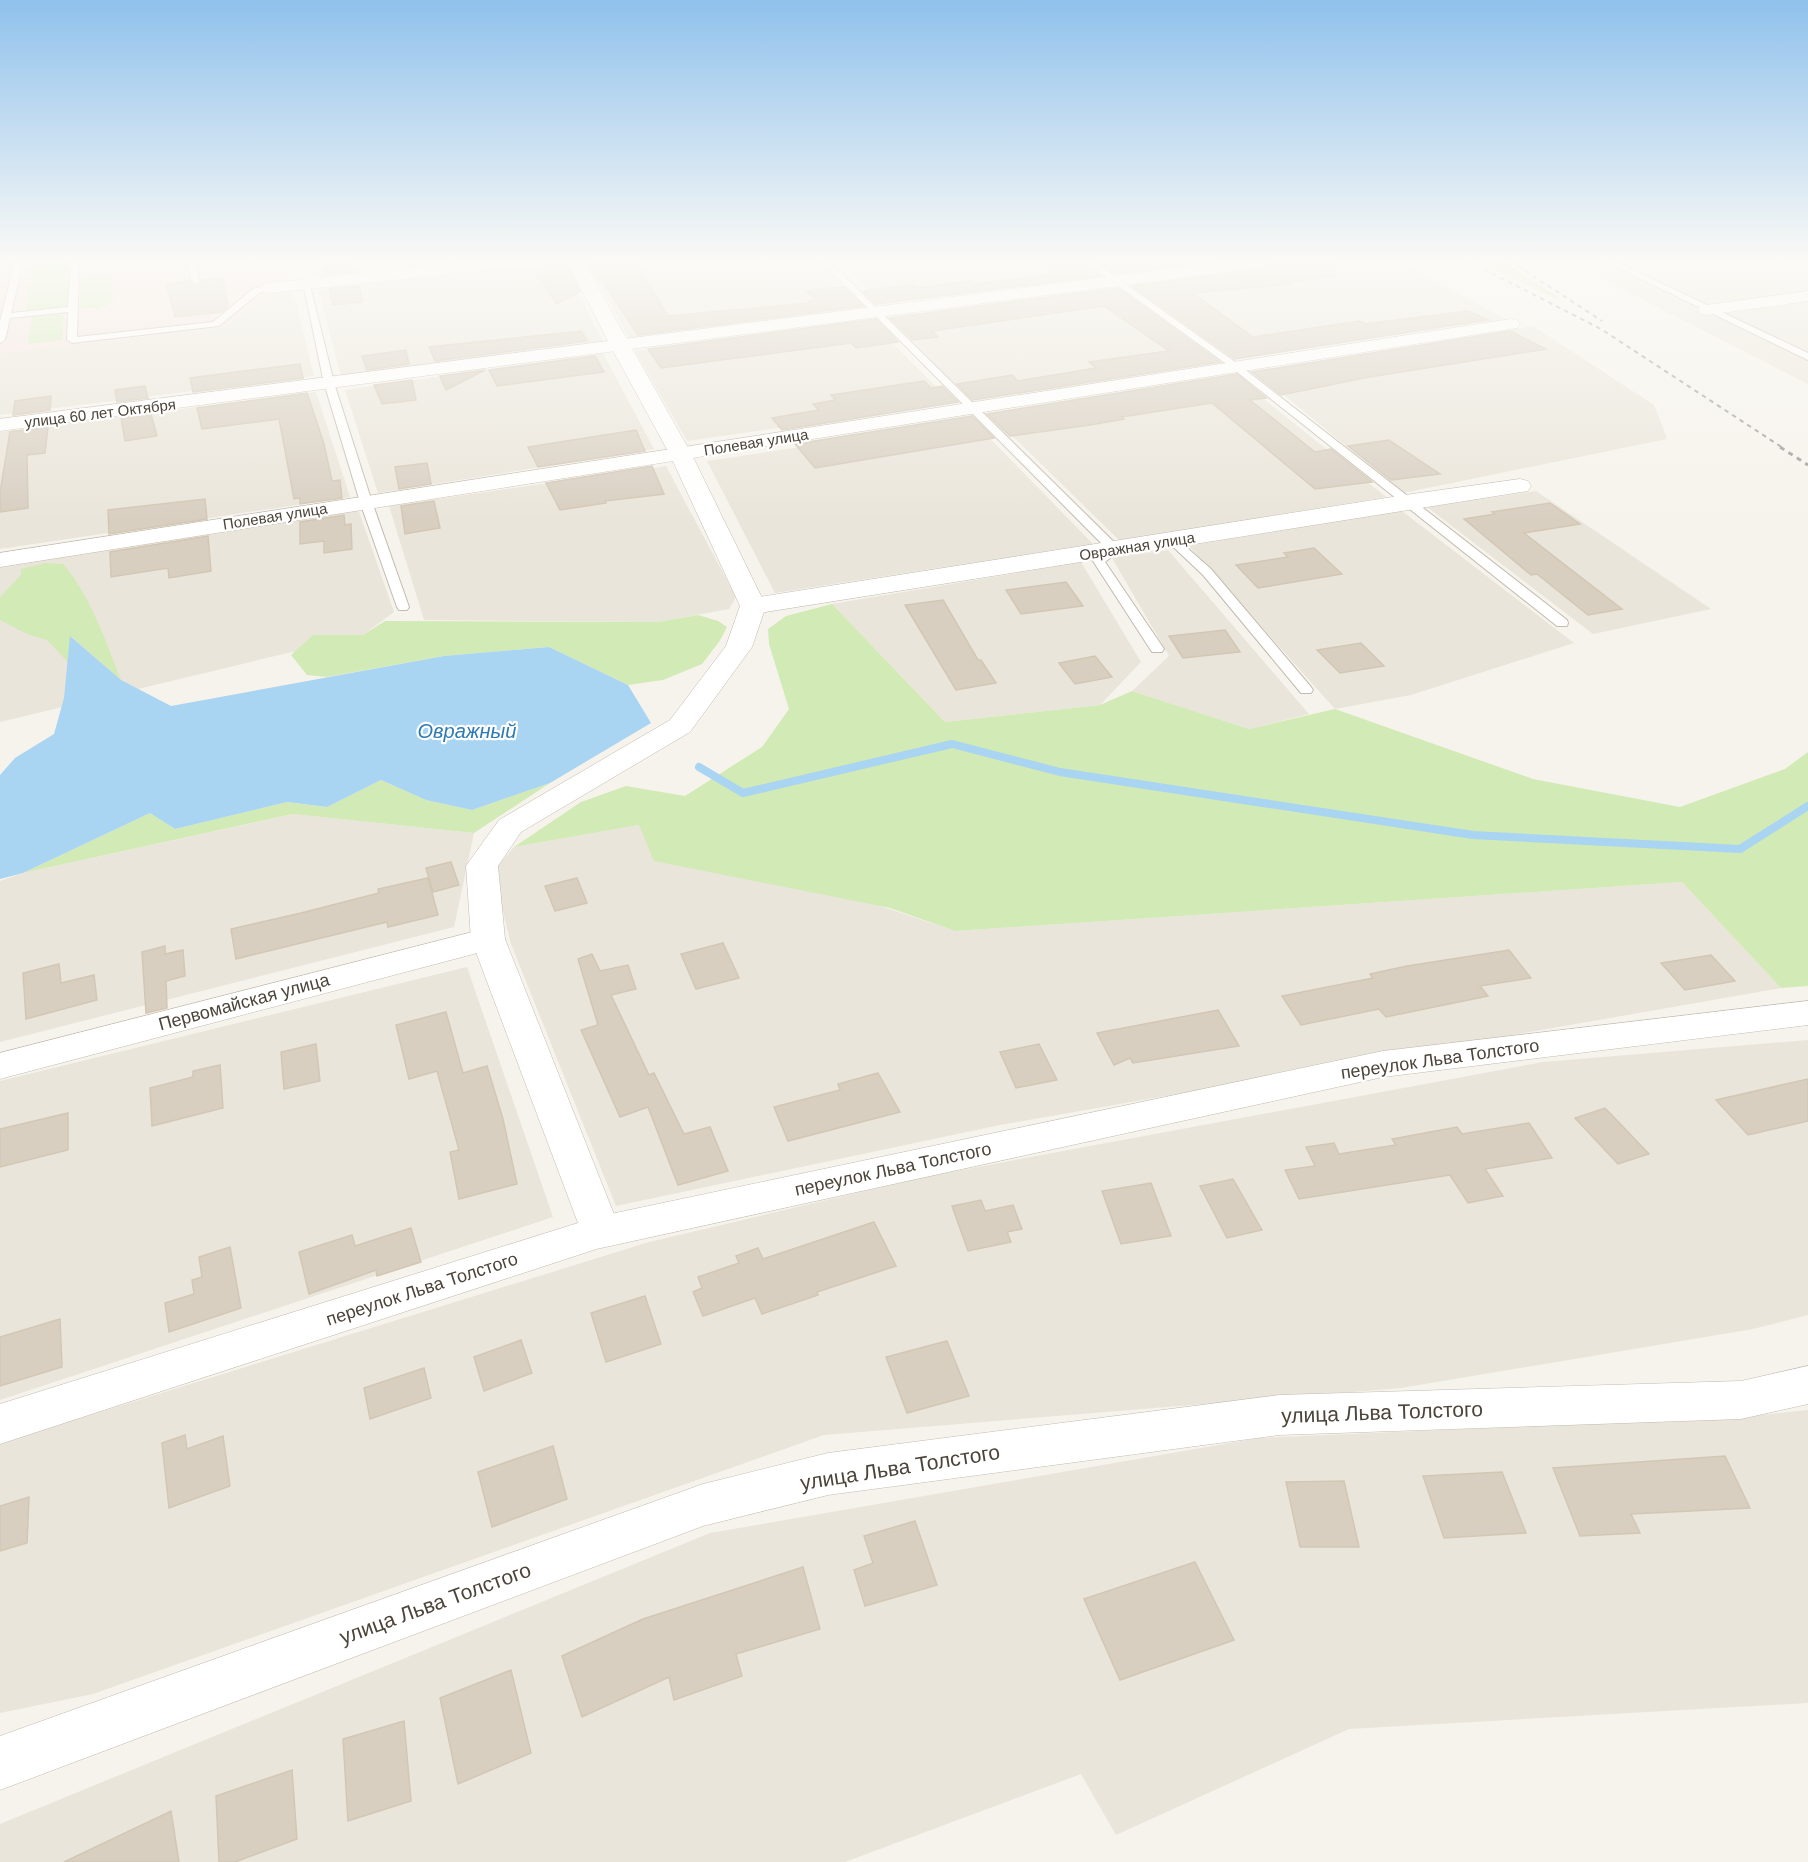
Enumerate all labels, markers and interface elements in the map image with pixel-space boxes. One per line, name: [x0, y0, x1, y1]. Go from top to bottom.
street label: улица 60 лет Октября: [23, 395, 177, 431]
street label: Полевая улица: [703, 425, 810, 459]
street label: Полевая улица: [222, 499, 329, 533]
street label: Овражная улица: [1078, 528, 1197, 564]
water label: Овражный: [418, 720, 516, 742]
street label: Первомайская улица: [156, 969, 333, 1034]
street label: переулок Льва Толстого: [1339, 1035, 1541, 1083]
street label: переулок Льва Толстого: [793, 1138, 993, 1200]
street label: переулок Льва Толстого: [324, 1249, 520, 1329]
street label: улица Льва Толстого: [1281, 1397, 1483, 1427]
street label: улица Льва Толстого: [799, 1440, 1001, 1494]
street label: улица Льва Толстого: [336, 1558, 534, 1648]

